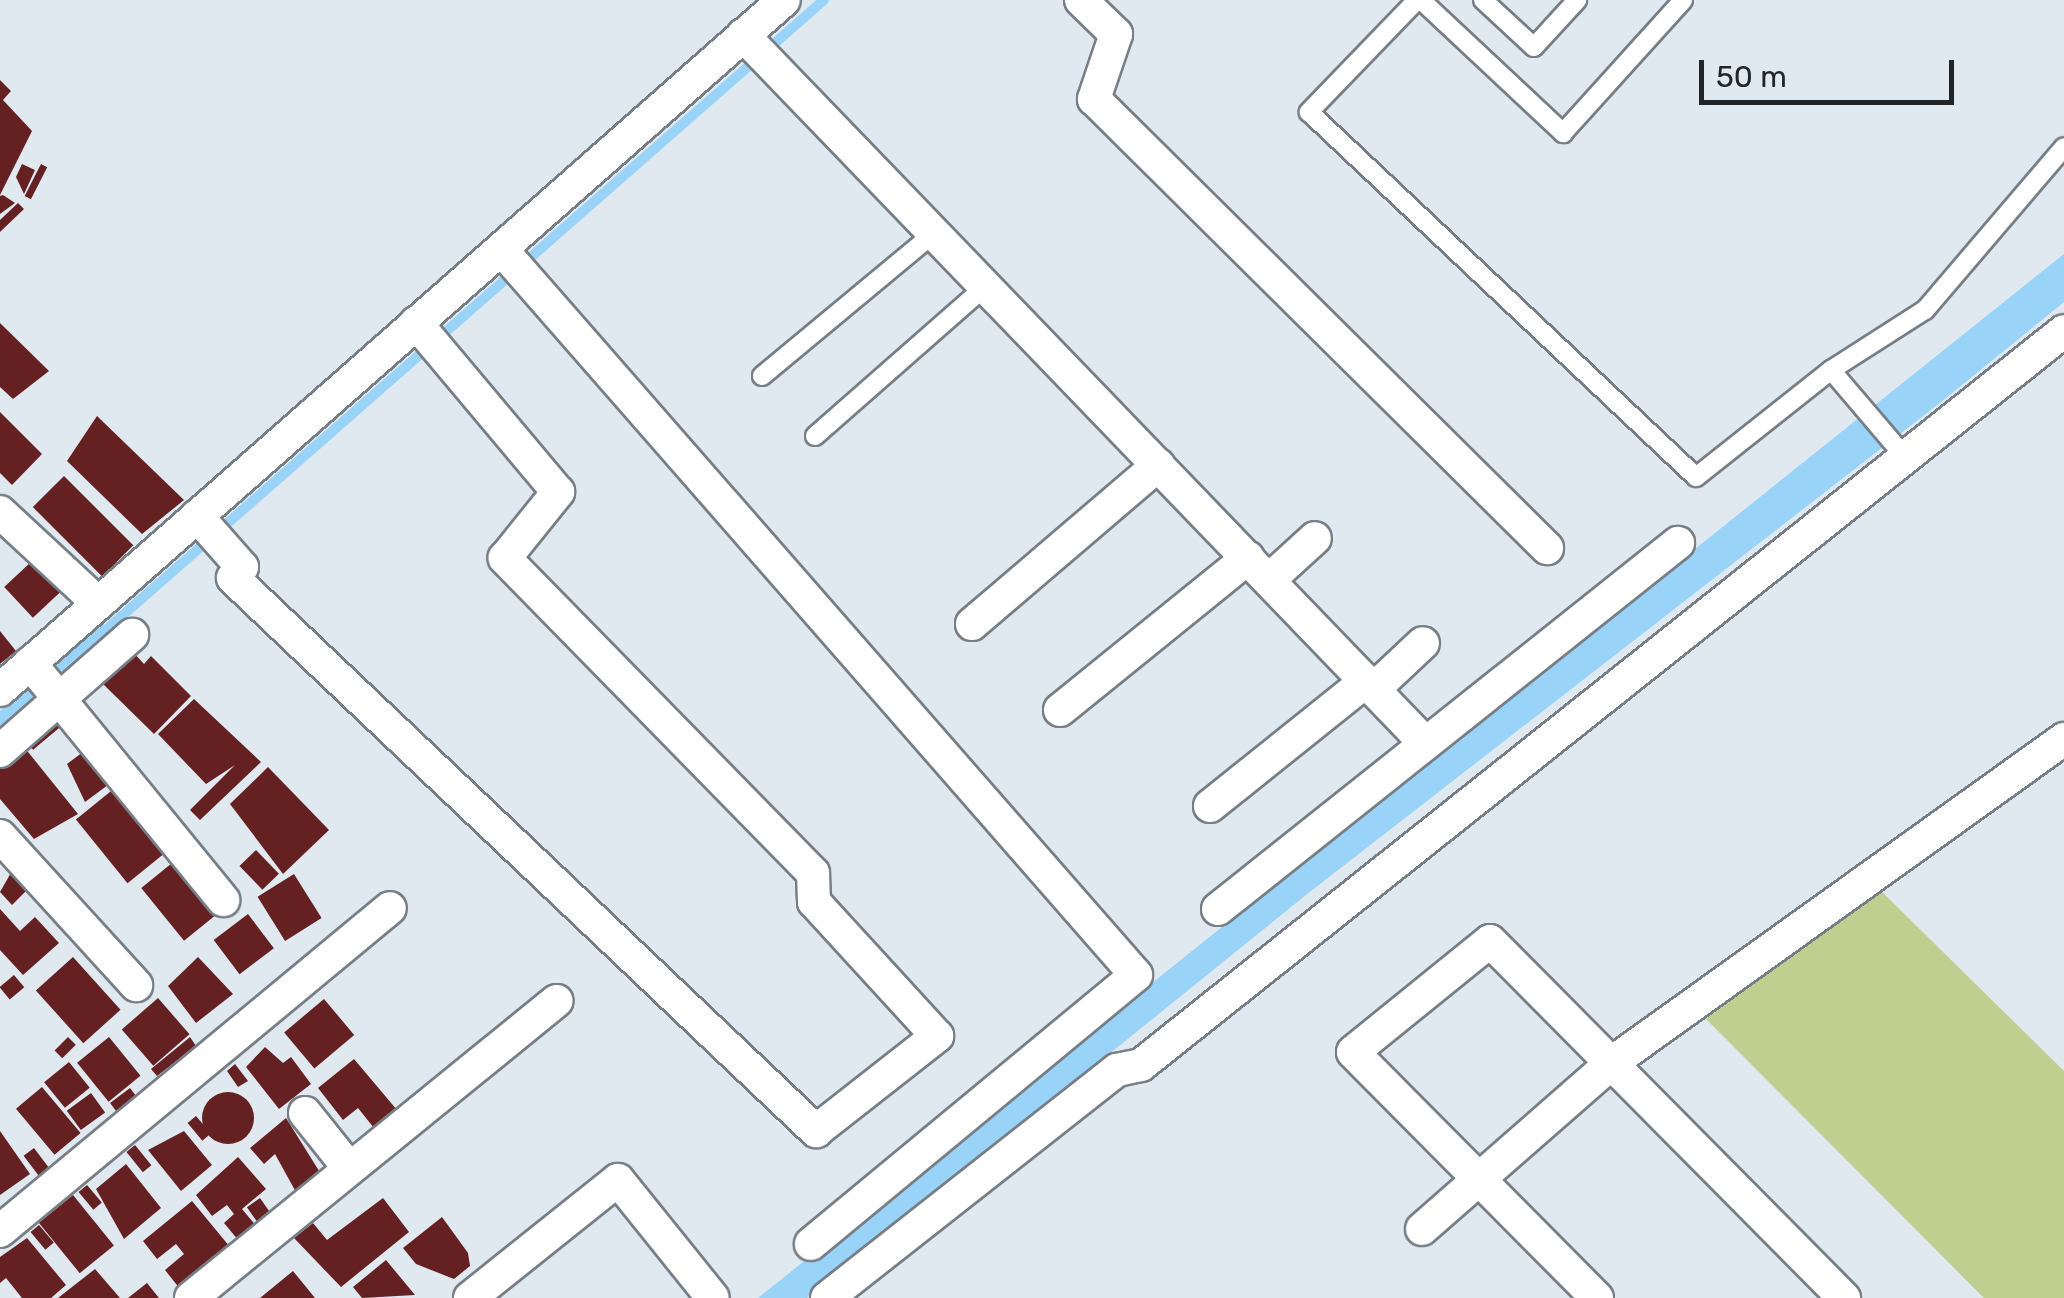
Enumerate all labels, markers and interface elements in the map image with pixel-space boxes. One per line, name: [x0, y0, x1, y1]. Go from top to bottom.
scale bar: [1704, 40, 1959, 102]
text: 50 m: [1716, 59, 1787, 95]

